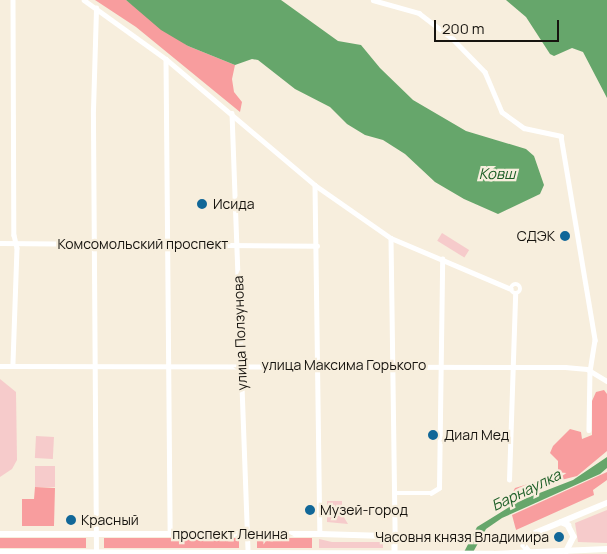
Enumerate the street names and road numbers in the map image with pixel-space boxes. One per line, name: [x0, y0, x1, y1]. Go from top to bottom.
street label: Комсомольский проспект: [58, 236, 228, 252]
street label: улица Ползунова: [230, 275, 250, 391]
street label: улица Максима Горького: [262, 357, 426, 373]
street label: проспект Ленина: [172, 526, 288, 542]

